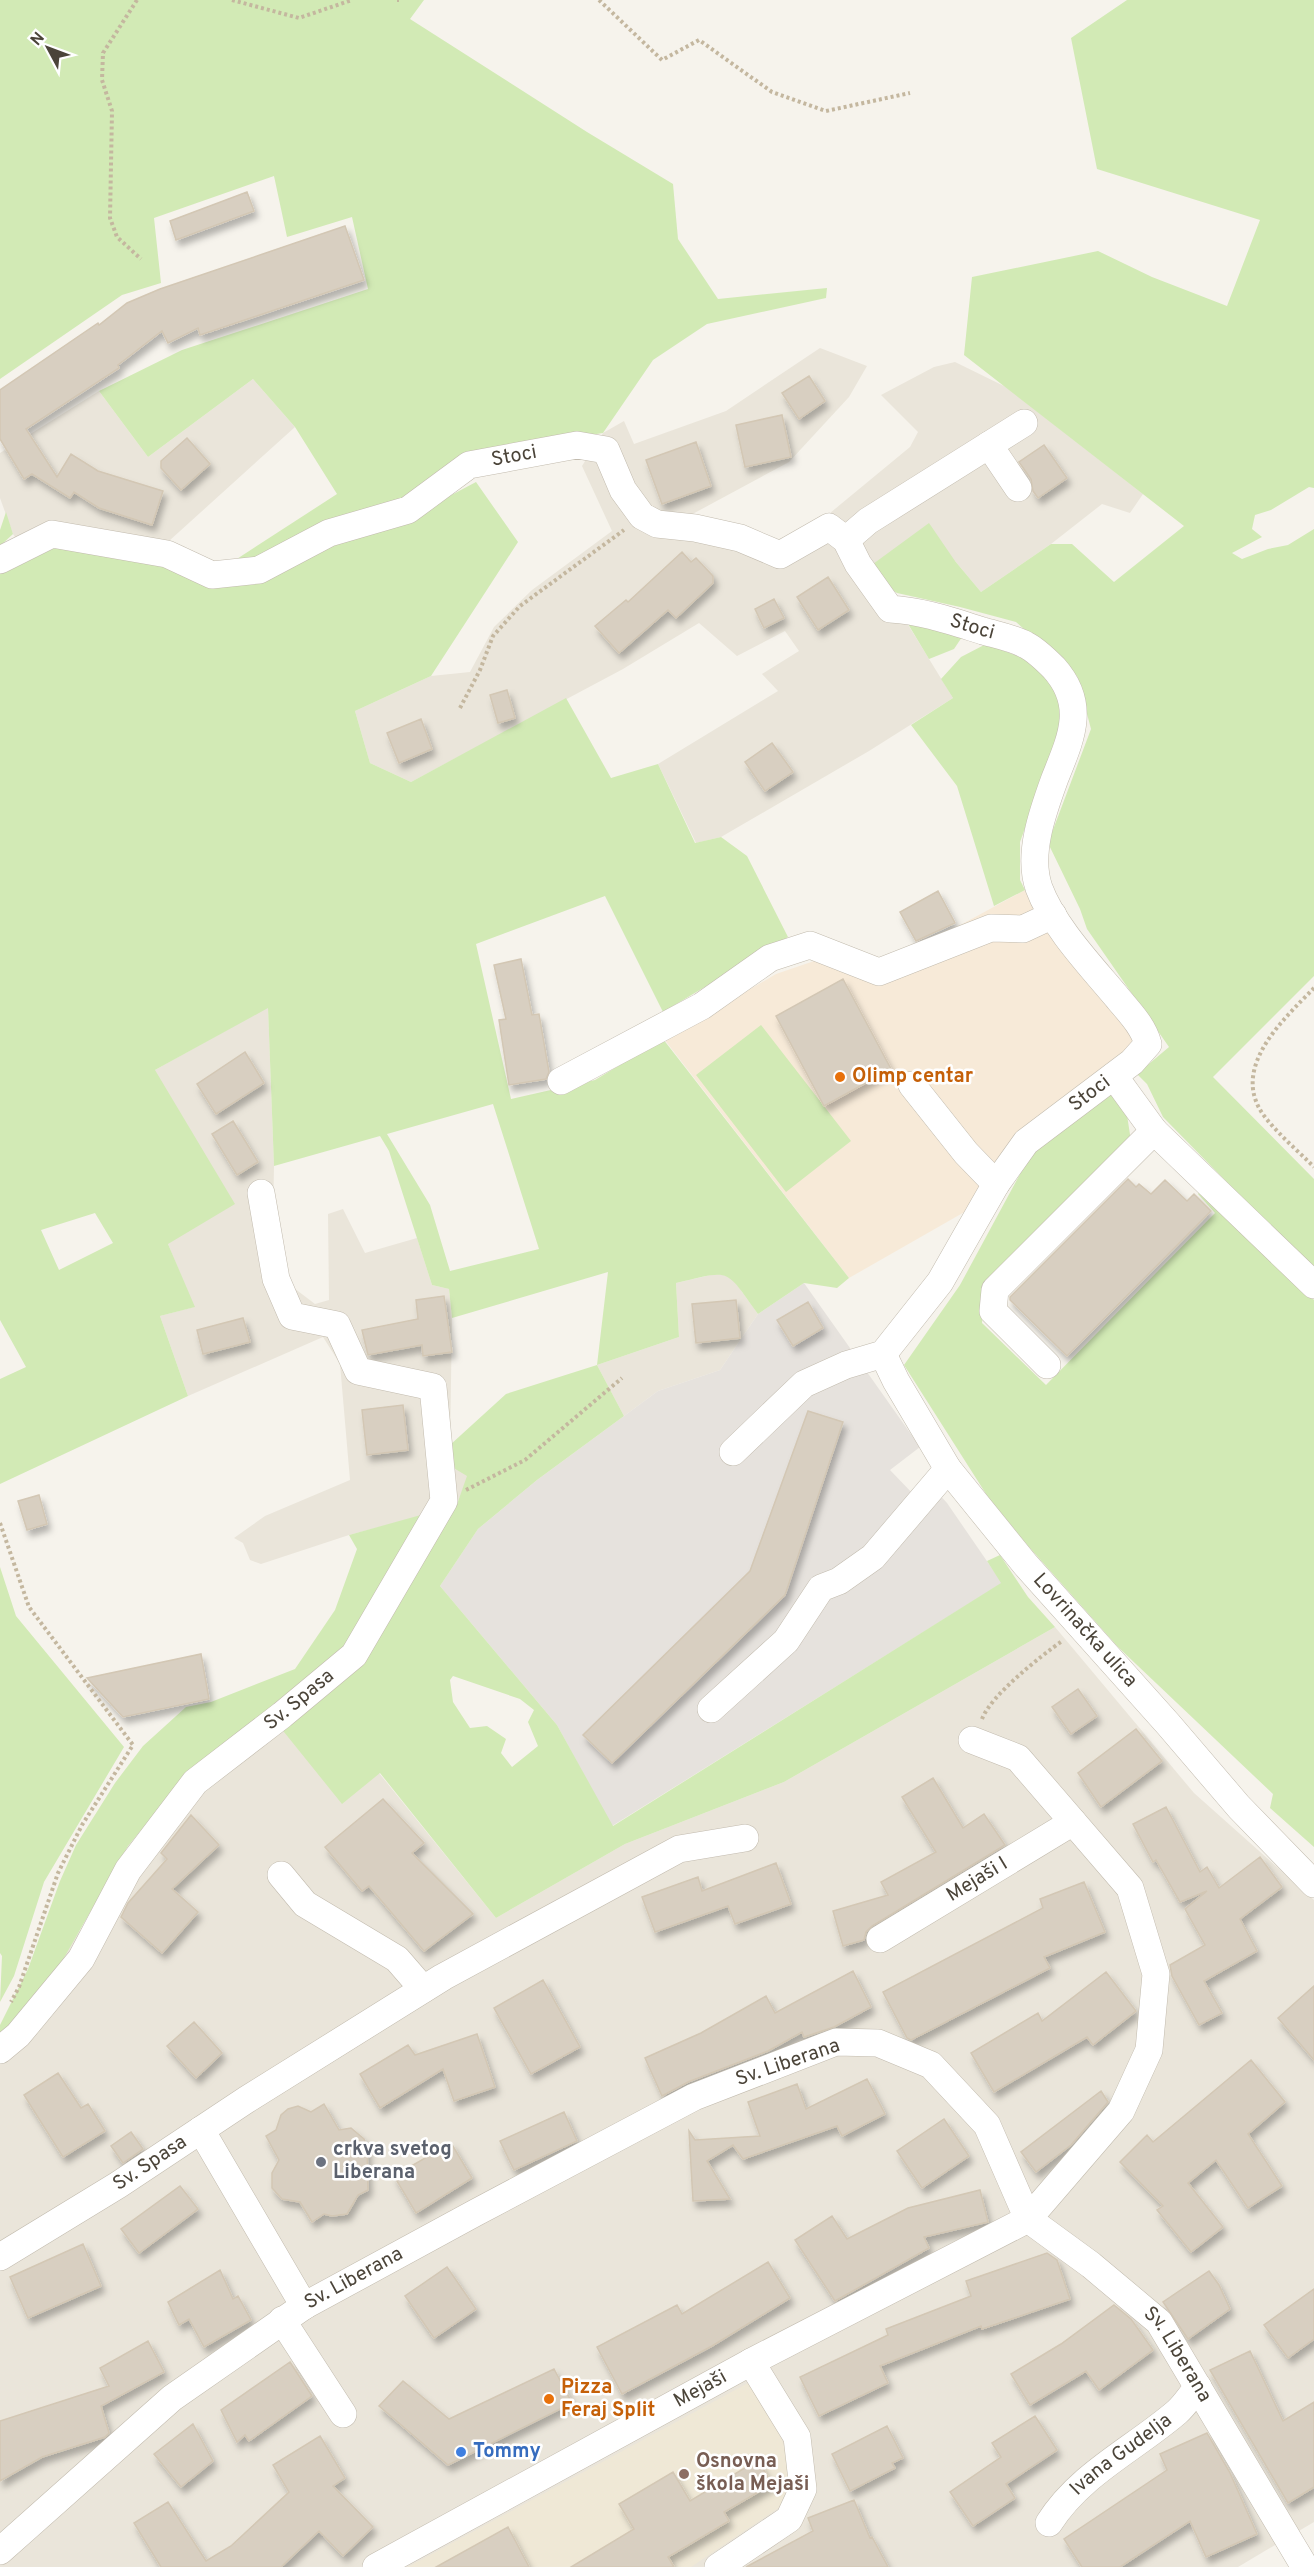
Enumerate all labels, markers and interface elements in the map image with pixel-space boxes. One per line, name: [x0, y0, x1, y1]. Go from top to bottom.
north arrow: [18, 18, 78, 78]
text: N: [27, 29, 50, 50]
street label: Stoci: [489, 440, 539, 474]
street label: Stoci: [946, 608, 997, 646]
place label: Olimp centar: [852, 1064, 974, 1090]
marker: Olimp centar: [833, 1070, 847, 1084]
street label: Stoci: [1064, 1070, 1116, 1118]
street label: Lovrinačka ulica: [1027, 1568, 1143, 1694]
street label: Sv. Spasa: [259, 1664, 340, 1737]
street label: Mejaši I: [942, 1851, 1013, 1908]
street label: Sv. Liberana: [732, 2033, 844, 2093]
street label: Sv. Spasa: [108, 2130, 192, 2198]
place label: crkva svetog Liberana: [333, 2137, 452, 2186]
marker: crkva svetog Liberana: [314, 2155, 328, 2169]
street label: Sv. Liberana: [300, 2241, 408, 2316]
street label: Sv. Liberana: [1138, 2301, 1217, 2407]
street label: Mejaši: [669, 2364, 732, 2415]
place label: Pizza Feraj Split: [561, 2375, 655, 2424]
marker: Pizza Feraj Split: [542, 2392, 556, 2406]
street label: Ivana Gudelja: [1065, 2408, 1178, 2502]
place label: Tommy: [473, 2439, 541, 2465]
marker: Tommy: [454, 2445, 468, 2459]
place label: Osnovna škola Mejaši: [696, 2449, 809, 2498]
marker: Osnovna škola Mejaši: [677, 2467, 691, 2481]

